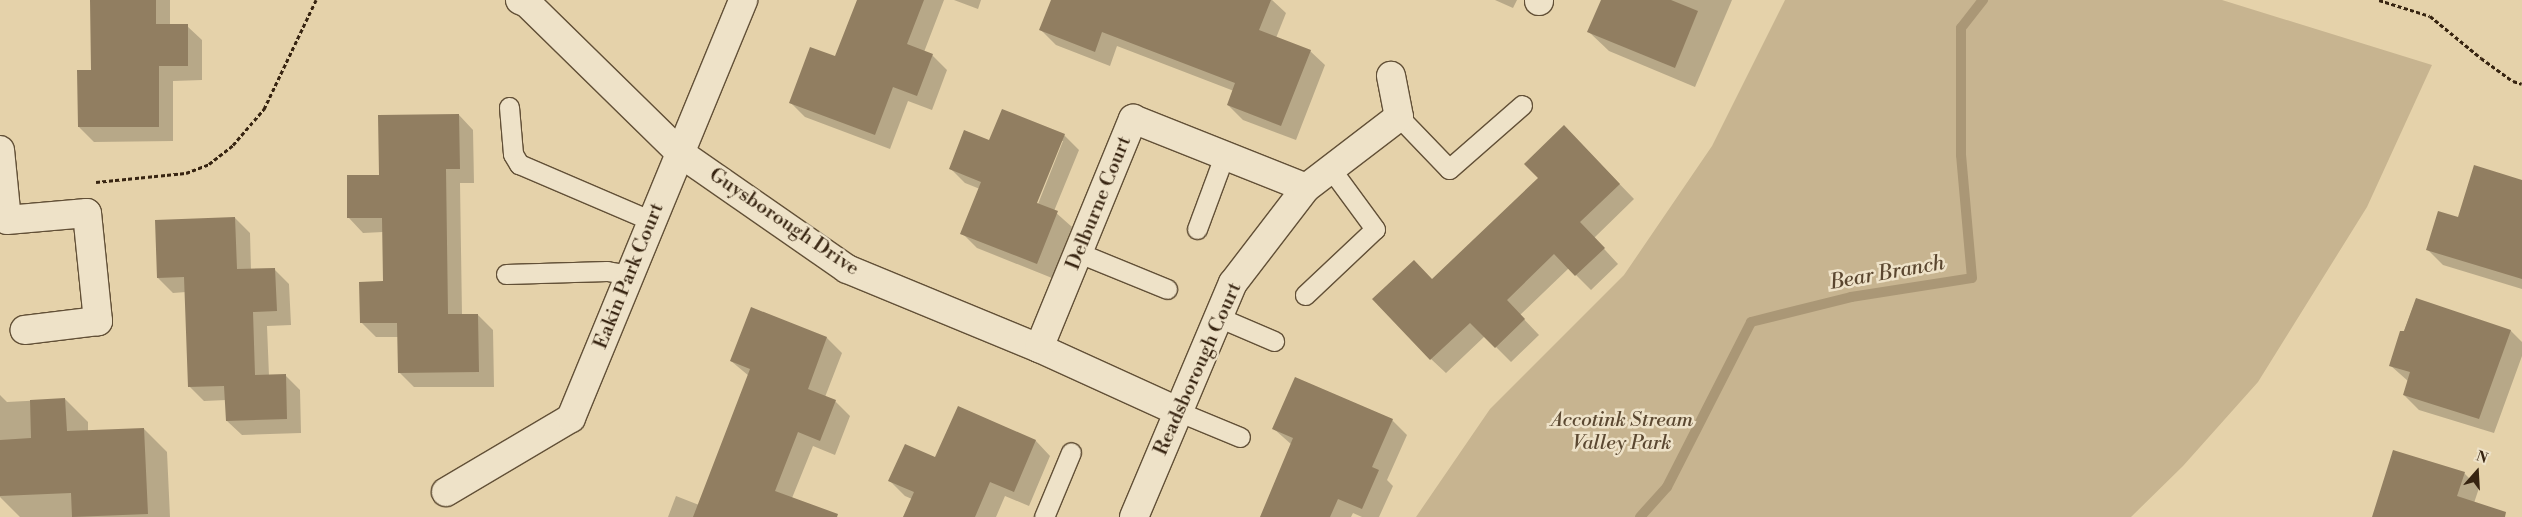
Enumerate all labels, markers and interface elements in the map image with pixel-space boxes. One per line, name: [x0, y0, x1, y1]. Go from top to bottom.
street label: Delburne Court: [1061, 133, 1137, 273]
street label: Guysborough Drive: [704, 163, 864, 281]
street label: Eakin Park Court: [589, 199, 669, 353]
water label: Bear Branch: [1828, 251, 1946, 295]
street label: Readsborough Court: [1149, 279, 1247, 459]
park label: Accotink Stream Valley Park: [1551, 409, 1693, 456]
north arrow: [2452, 447, 2502, 497]
text: N: [2474, 448, 2490, 468]

